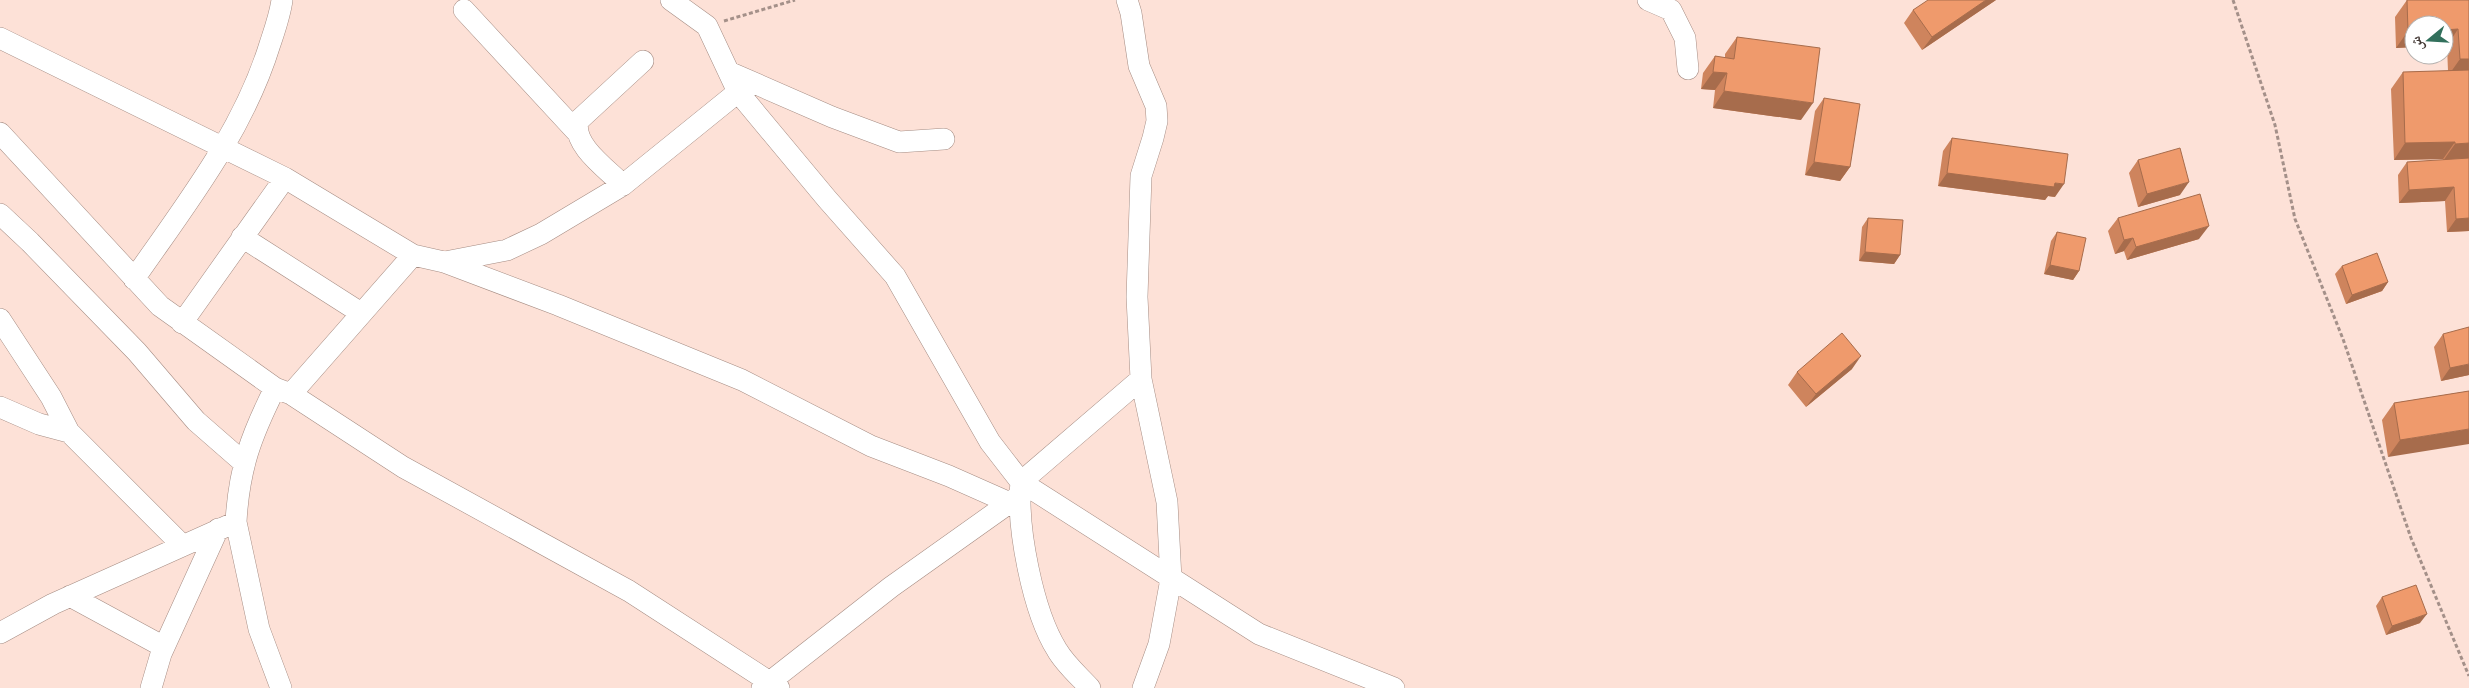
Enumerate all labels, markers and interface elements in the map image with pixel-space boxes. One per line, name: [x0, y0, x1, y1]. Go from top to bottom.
north arrow: [2404, 15, 2454, 65]
text: ش: [2407, 34, 2427, 54]

